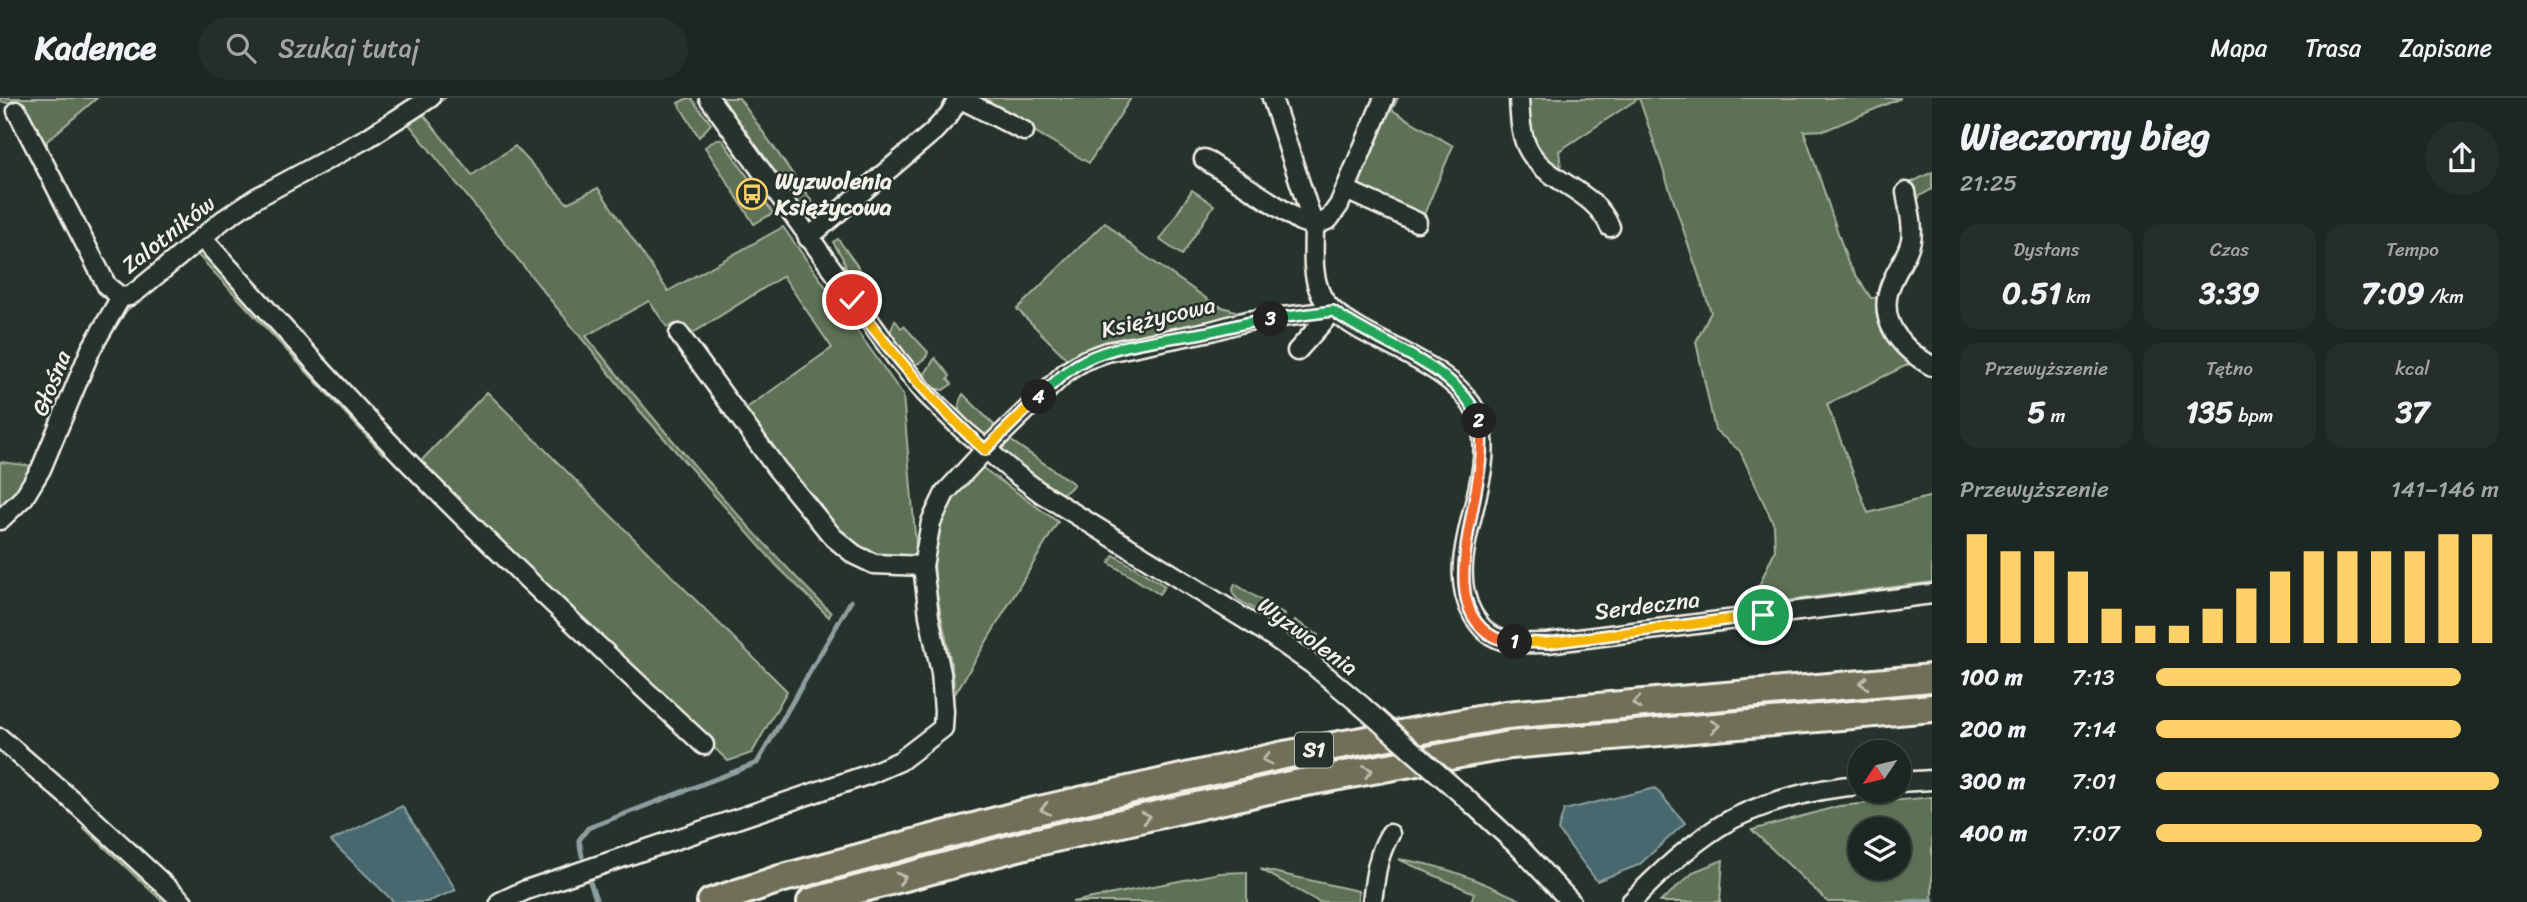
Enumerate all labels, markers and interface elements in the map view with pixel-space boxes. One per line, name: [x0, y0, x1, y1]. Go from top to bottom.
search box: [198, 17, 688, 80]
text: Kadence: [35, 19, 156, 77]
text: Szukaj tutaj: [278, 25, 419, 71]
text: Mapa: [2211, 27, 2267, 69]
text: Trasa: [2305, 27, 2361, 69]
text: Zapisane: [2399, 27, 2492, 69]
icon: search: [222, 29, 260, 67]
text: Wieczorny bieg: [1960, 103, 2210, 170]
button: share: [2425, 121, 2499, 195]
place label: Wyzwolenia Księżycowa: [774, 161, 892, 228]
text: 21:25: [1960, 163, 2017, 204]
bus stop icon: Wyzwolenia Księżycowa: [735, 177, 769, 211]
street label: Zalotników: [112, 184, 225, 285]
text: Dystans: [2013, 233, 2080, 266]
text: Czas: [2210, 233, 2249, 266]
text: Tempo: [2386, 233, 2439, 266]
text: 0.51: [2002, 266, 2061, 320]
text: 3:39: [2199, 266, 2260, 320]
text: 7:09: [2361, 266, 2425, 320]
pin: [822, 270, 882, 330]
text: km: [2061, 280, 2091, 313]
text: /km: [2425, 280, 2464, 313]
icon: check: [833, 281, 871, 319]
street label: Księżycowa: [1097, 284, 1220, 351]
pin: 3: [1254, 302, 1288, 336]
text: 3: [1265, 302, 1276, 335]
street label: Głośna: [20, 344, 83, 422]
text: Przewyższenie: [1985, 352, 2108, 385]
text: Tętno: [2206, 352, 2253, 385]
text: kcal: [2395, 352, 2430, 385]
pin: 4: [1021, 380, 1056, 414]
text: 4: [1033, 380, 1044, 413]
text: 5: [2028, 385, 2046, 439]
text: 135: [2186, 385, 2233, 439]
text: 37: [2396, 385, 2429, 439]
text: m: [2046, 399, 2065, 432]
text: bpm: [2233, 399, 2273, 432]
pin: 2: [1462, 404, 1496, 438]
text: 2: [1473, 404, 1484, 437]
text: Przewyższenie: [1960, 469, 2109, 510]
text: 141–146 m: [2391, 469, 2499, 510]
street label: Serdeczna: [1592, 579, 1703, 632]
street label: Wyzwolenia: [1248, 585, 1367, 687]
pin: [1733, 585, 1793, 645]
icon: arrive: [1744, 596, 1782, 634]
pin: 1: [1498, 624, 1532, 660]
text: 1: [1510, 625, 1519, 658]
text: 100 m: [1960, 657, 2023, 698]
text: 7:13: [2072, 657, 2115, 698]
one-way arrow: [1858, 675, 1869, 690]
one-way arrow: [1632, 695, 1643, 710]
text: 200 m: [1960, 709, 2026, 750]
text: 7:14: [2072, 709, 2116, 750]
one-way arrow: [1710, 719, 1721, 734]
road number: S1: [1295, 732, 1333, 768]
north arrow: [1848, 740, 1911, 803]
map controls: [1848, 740, 1911, 880]
one-way arrow: [1261, 751, 1273, 765]
text: 300 m: [1960, 761, 2025, 802]
text: 7:01: [2072, 761, 2116, 802]
one-way arrow: [1362, 764, 1374, 779]
one-way arrow: [1039, 801, 1051, 815]
one-way arrow: [1140, 811, 1152, 826]
text: 400 m: [1960, 813, 2027, 854]
text: 7:07: [2072, 813, 2120, 854]
button: layers: [1848, 817, 1911, 880]
one-way arrow: [895, 872, 907, 886]

